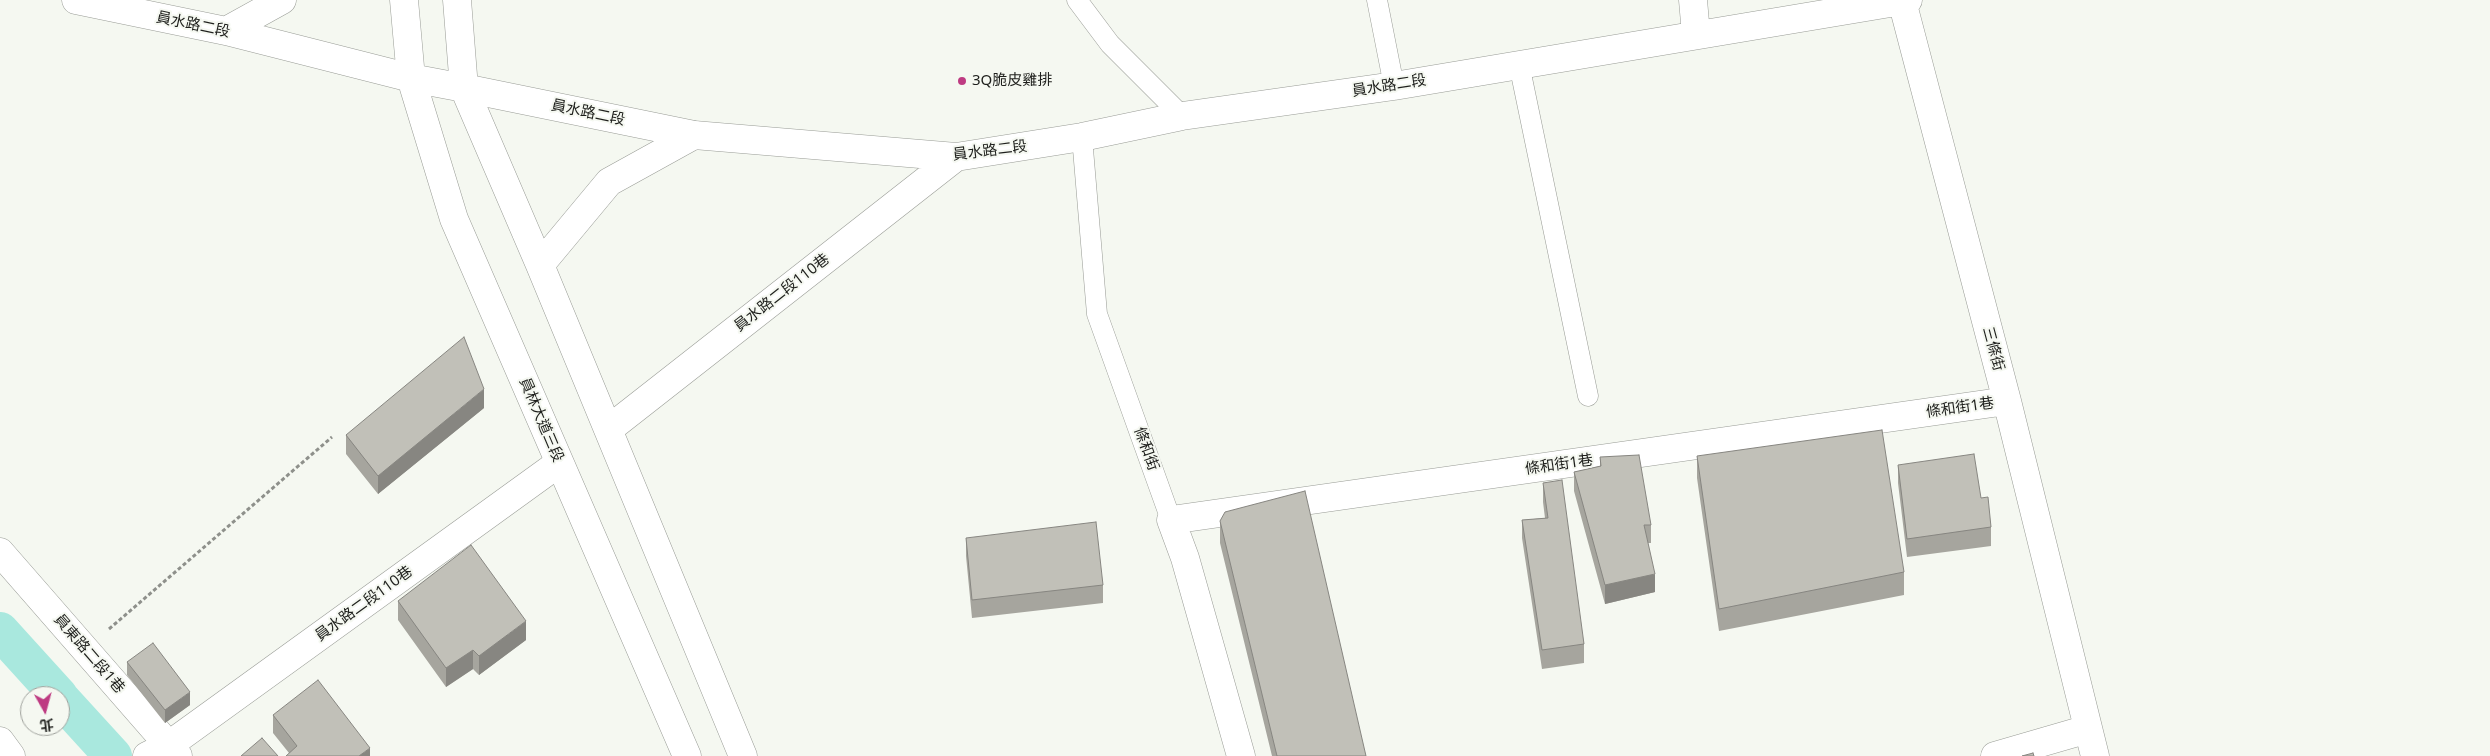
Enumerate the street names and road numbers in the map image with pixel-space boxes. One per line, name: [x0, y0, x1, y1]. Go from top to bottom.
street label: 員水路二段: [154, 8, 232, 42]
street label: 員水路二段: [1351, 71, 1427, 101]
street label: 員水路二段: [549, 96, 627, 130]
street label: 員水路二段: [952, 137, 1028, 165]
street label: 員水路二段110巷: [731, 250, 833, 336]
street label: 三條街: [1978, 325, 2008, 373]
street label: 員林大道三段: [515, 375, 567, 465]
street label: 條和街1巷: [1925, 394, 1995, 422]
street label: 條和街: [1130, 425, 1162, 473]
street label: 條和街1巷: [1524, 451, 1594, 479]
street label: 員水路二段110巷: [312, 563, 416, 645]
street label: 員東路二段1巷: [50, 611, 128, 697]

